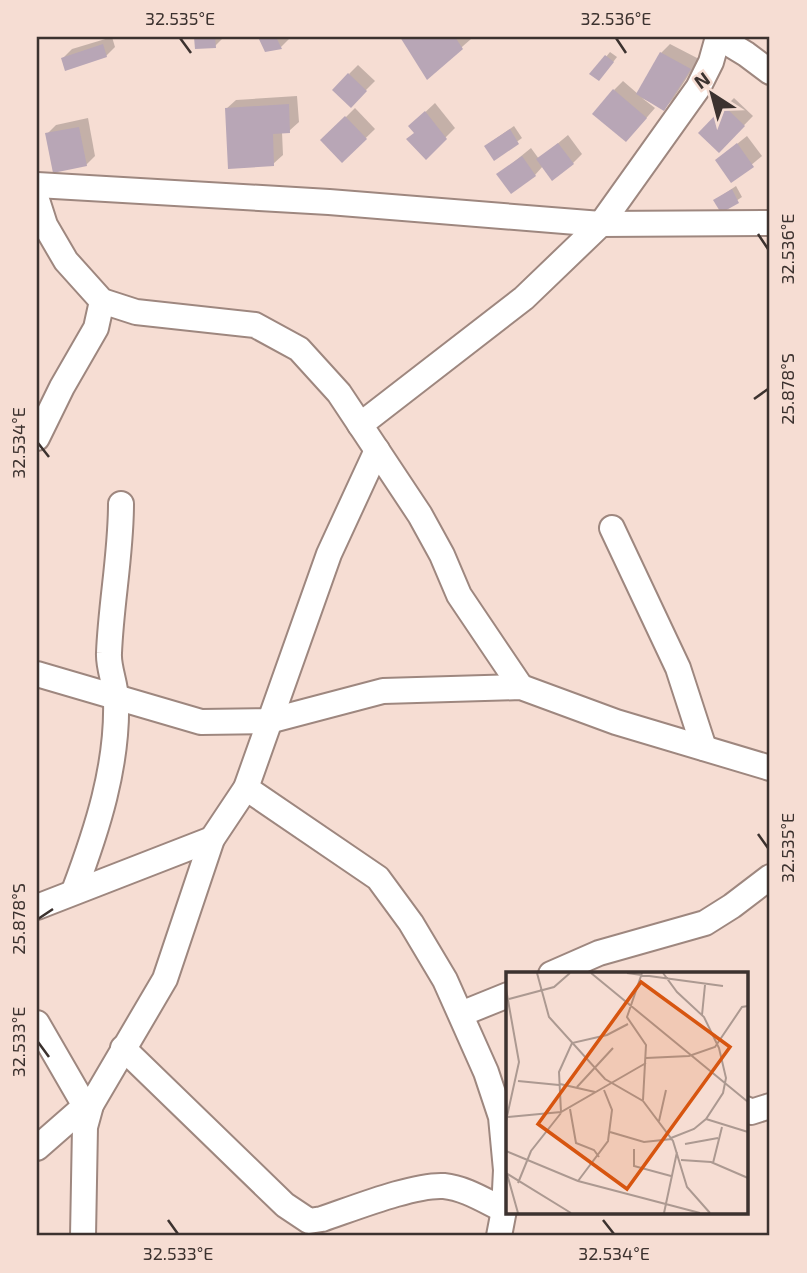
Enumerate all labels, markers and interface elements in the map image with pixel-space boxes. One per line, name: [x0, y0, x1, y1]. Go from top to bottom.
text: 32.535°E: [145, 7, 215, 29]
text: 32.536°E: [581, 7, 651, 29]
north arrow: [678, 60, 748, 130]
text: N: [689, 67, 714, 93]
text: 32.536°E: [776, 214, 798, 284]
text: 25.878°S: [776, 353, 798, 425]
text: 32.534°E: [7, 407, 29, 479]
text: 32.535°E: [776, 813, 798, 883]
text: 25.878°S: [7, 883, 29, 955]
inset map: [506, 972, 748, 1214]
text: 32.533°E: [7, 1007, 29, 1077]
text: 32.533°E: [143, 1242, 213, 1264]
text: 32.534°E: [578, 1242, 650, 1264]

